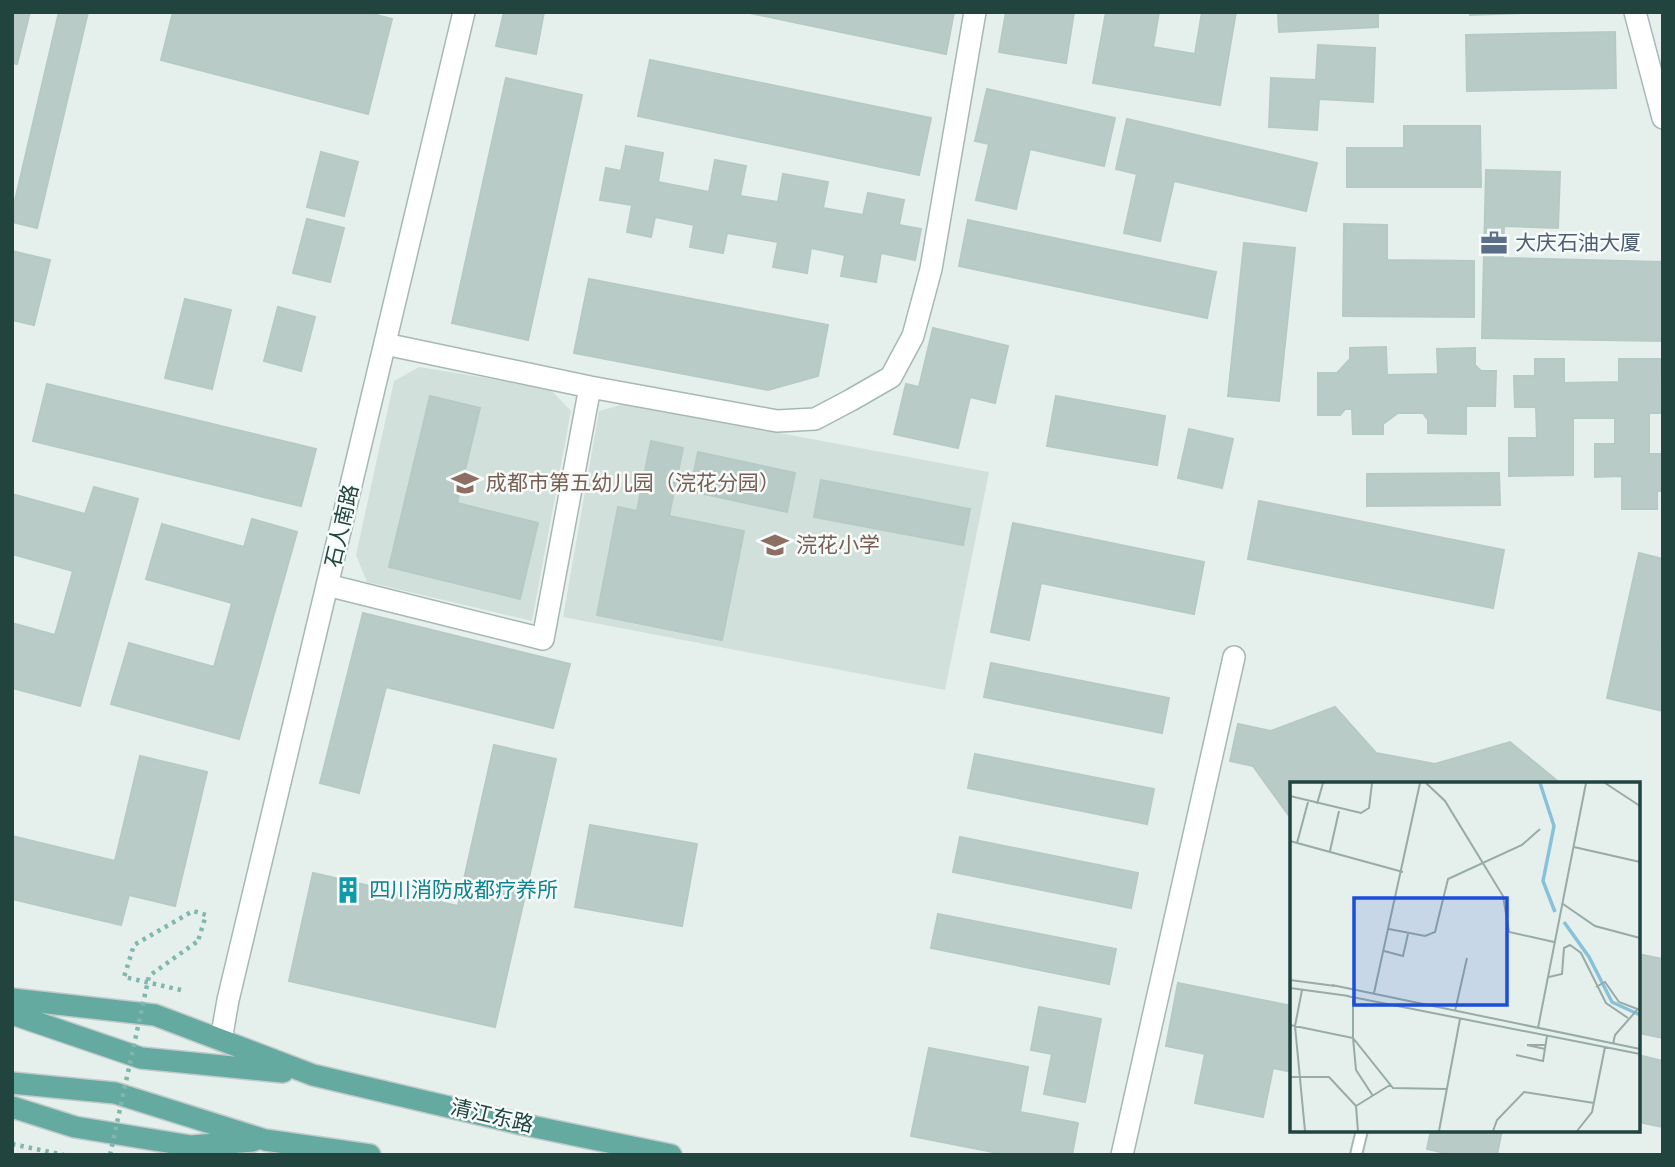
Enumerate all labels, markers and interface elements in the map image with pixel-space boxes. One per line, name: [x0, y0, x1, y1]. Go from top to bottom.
office icon: 大庆石油大厦: [1479, 228, 1509, 258]
place label: 大庆石油大厦: [1515, 231, 1641, 258]
school or university icon: 成都市第五幼儿园（浣花分园）: [450, 468, 480, 498]
place label: 成都市第五幼儿园（浣花分园）: [486, 471, 780, 498]
street label: 石人南路: [321, 482, 366, 570]
school or university icon: 浣花小学: [760, 530, 790, 560]
place label: 浣花小学: [796, 533, 880, 560]
inset map: [1290, 782, 1640, 1132]
building icon: 四川消防成都疗养所: [333, 875, 363, 905]
place label: 四川消防成都疗养所: [369, 878, 558, 905]
street label: 清江东路: [448, 1095, 536, 1140]

